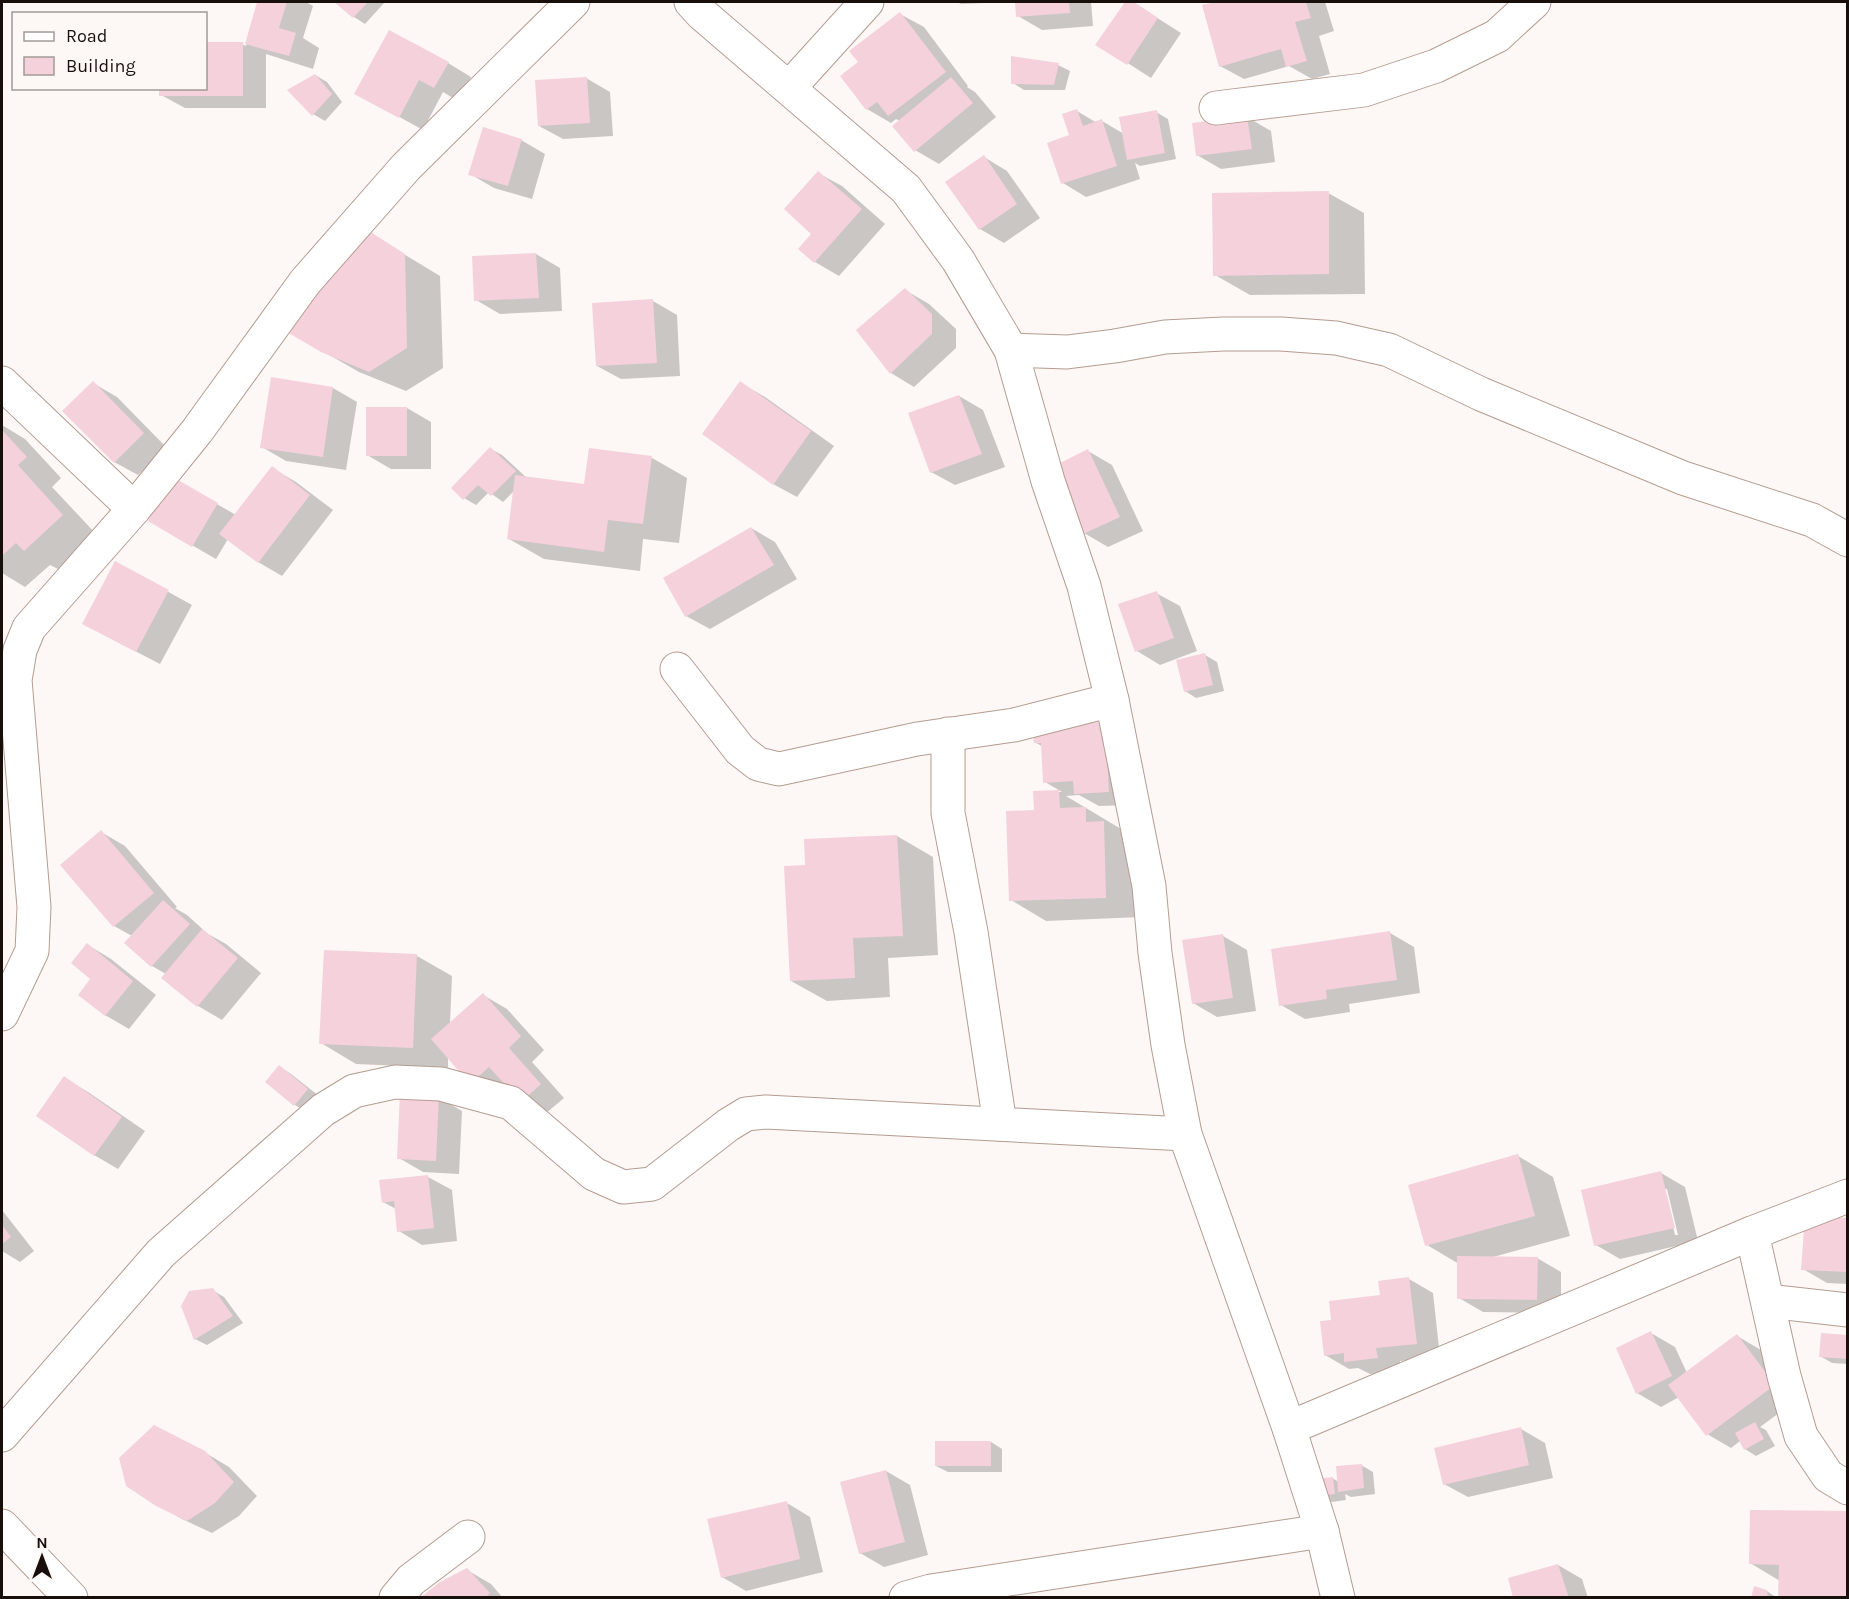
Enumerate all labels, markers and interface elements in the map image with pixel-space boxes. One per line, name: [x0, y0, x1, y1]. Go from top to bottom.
legend: [12, 12, 207, 90]
text: Road: [66, 25, 107, 47]
text: Building: [66, 55, 136, 77]
north arrow: [12, 1527, 72, 1587]
text: N: [36, 1533, 48, 1552]

